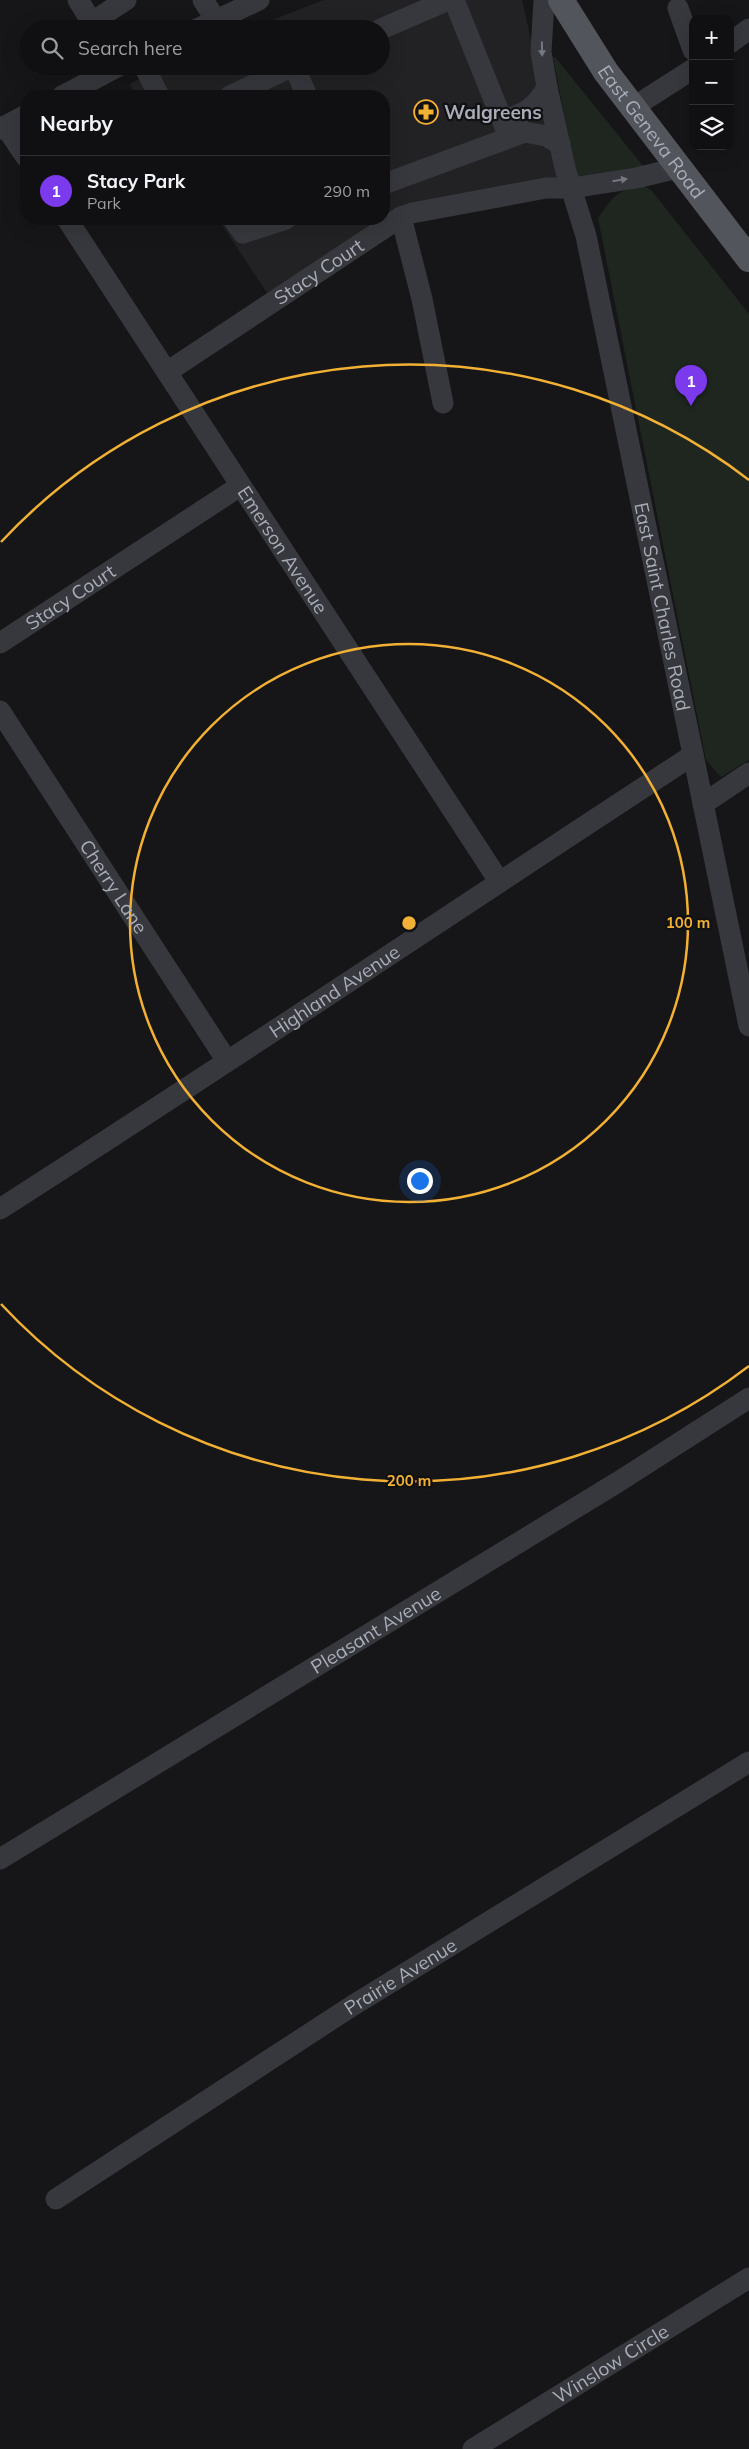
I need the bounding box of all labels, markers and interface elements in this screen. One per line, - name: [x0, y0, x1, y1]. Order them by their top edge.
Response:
- map controls: [689, 15, 734, 150]
- button: +: [689, 15, 734, 60]
- search box: [20, 20, 390, 75]
- icon: search: [38, 34, 66, 62]
- text: Search here: [78, 36, 182, 60]
- one-way arrow: [538, 41, 546, 57]
- button: −: [689, 60, 734, 105]
- street label: East Geneva Road: [593, 61, 710, 203]
- pharmacy icon: Walgreens: [413, 99, 439, 125]
- place label: Walgreens: [444, 100, 542, 124]
- button: layers: [689, 105, 734, 150]
- text: Nearby: [40, 110, 113, 136]
- text: Stacy Park: [87, 169, 185, 193]
- one-way arrow: [612, 176, 628, 184]
- text: 1: [51, 181, 61, 201]
- text: 290 m: [323, 181, 370, 201]
- text: Park: [87, 193, 121, 213]
- street label: Stacy Court: [269, 233, 368, 310]
- pin: 1: [675, 365, 707, 406]
- street label: Emerson Avenue: [232, 481, 333, 618]
- street label: East Saint Charles Road: [629, 500, 696, 713]
- street label: Stacy Court: [21, 559, 120, 635]
- street label: Cherry Lane: [74, 835, 153, 938]
- text: 100 m: [666, 913, 710, 932]
- centre of rings: [400, 914, 418, 932]
- street label: Highland Avenue: [265, 940, 404, 1043]
- your location: [407, 1168, 433, 1194]
- text: 200 m: [387, 1471, 431, 1490]
- street label: Pleasant Avenue: [306, 1581, 445, 1679]
- street label: Prairie Avenue: [339, 1933, 461, 2020]
- street label: Winslow Circle: [548, 2319, 673, 2409]

